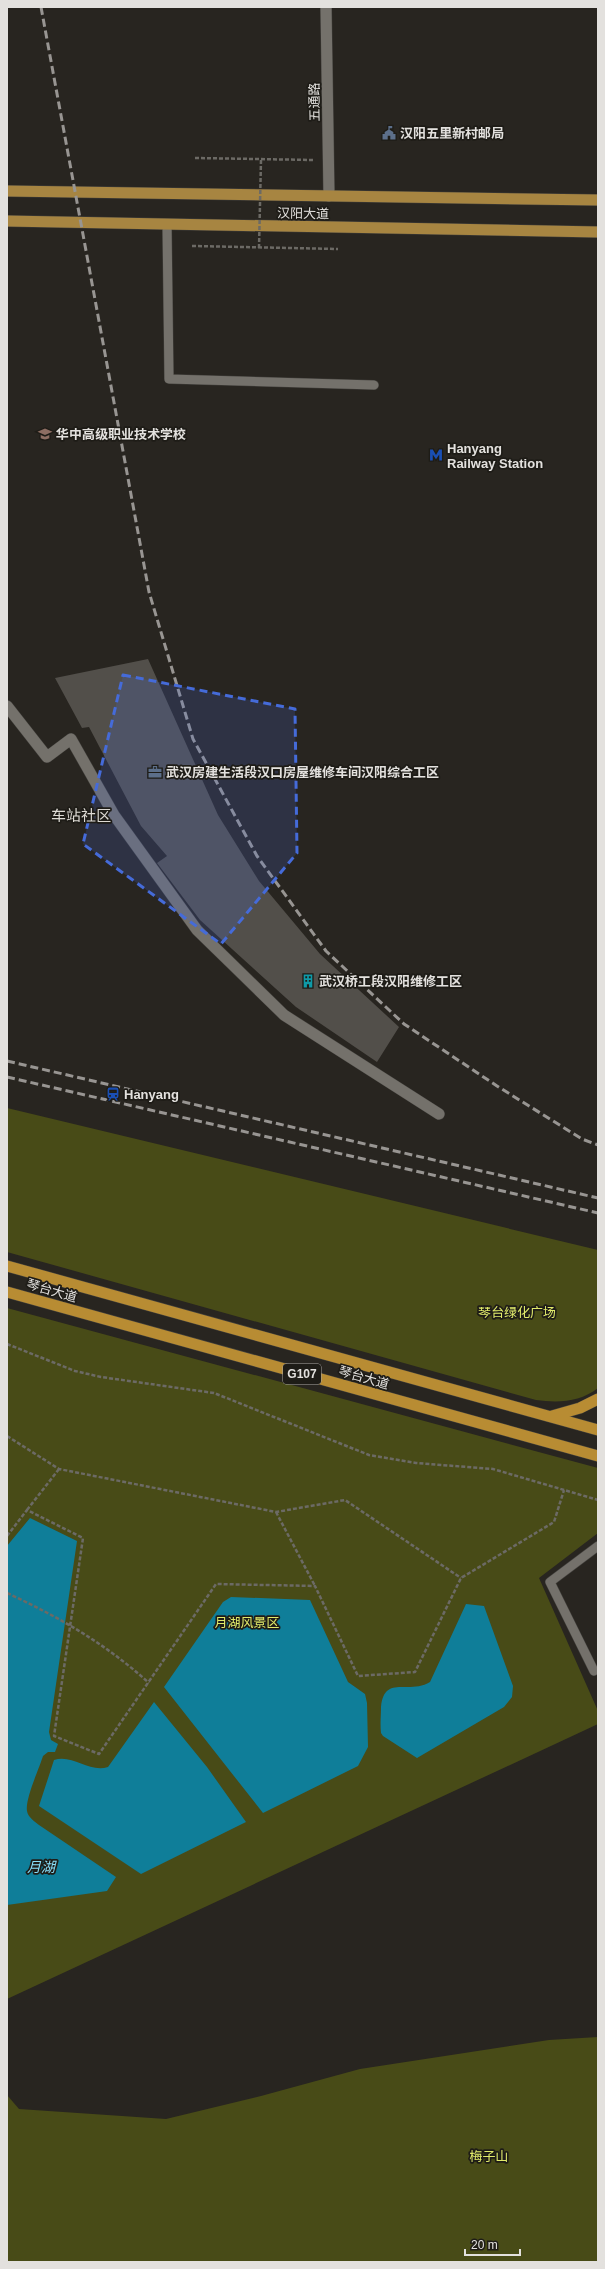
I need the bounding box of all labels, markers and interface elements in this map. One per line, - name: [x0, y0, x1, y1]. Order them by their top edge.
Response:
- street label: 五通路: [307, 82, 322, 122]
- public building icon: 汉阳五里新村邮局: [381, 125, 397, 141]
- place label: 汉阳五里新村邮局: [400, 126, 504, 141]
- street label: 汉阳大道: [277, 206, 329, 221]
- school or university icon: 华中高级职业技术学校: [37, 426, 53, 442]
- place label: 华中高级职业技术学校: [56, 427, 186, 442]
- place label: Hanyang Railway Station: [447, 441, 543, 471]
- metro station icon: Hanyang Railway Station: [428, 447, 444, 463]
- office icon: 武汉房建生活段汉口房屋维修车间汉阳综合工区: [147, 764, 163, 780]
- place label: 武汉房建生活段汉口房屋维修车间汉阳综合工区: [166, 765, 439, 780]
- district label: 车站社区: [51, 807, 111, 824]
- building icon: 武汉桥工段汉阳维修工区: [300, 973, 316, 989]
- place label: 武汉桥工段汉阳维修工区: [319, 974, 462, 989]
- station icon: Hanyang: [105, 1086, 121, 1102]
- place label: Hanyang: [124, 1087, 179, 1102]
- street label: 琴台大道: [25, 1276, 79, 1305]
- park label: 琴台绿化广场: [478, 1305, 556, 1320]
- street label: 琴台大道: [337, 1363, 391, 1392]
- road number: G107: [283, 1364, 321, 1384]
- park label: 月湖风景区: [214, 1615, 280, 1630]
- water label: 月湖: [27, 1859, 57, 1875]
- park label: 梅子山: [469, 2149, 509, 2164]
- scale bar: [465, 2231, 520, 2257]
- text: 20 m: [471, 2238, 498, 2252]

